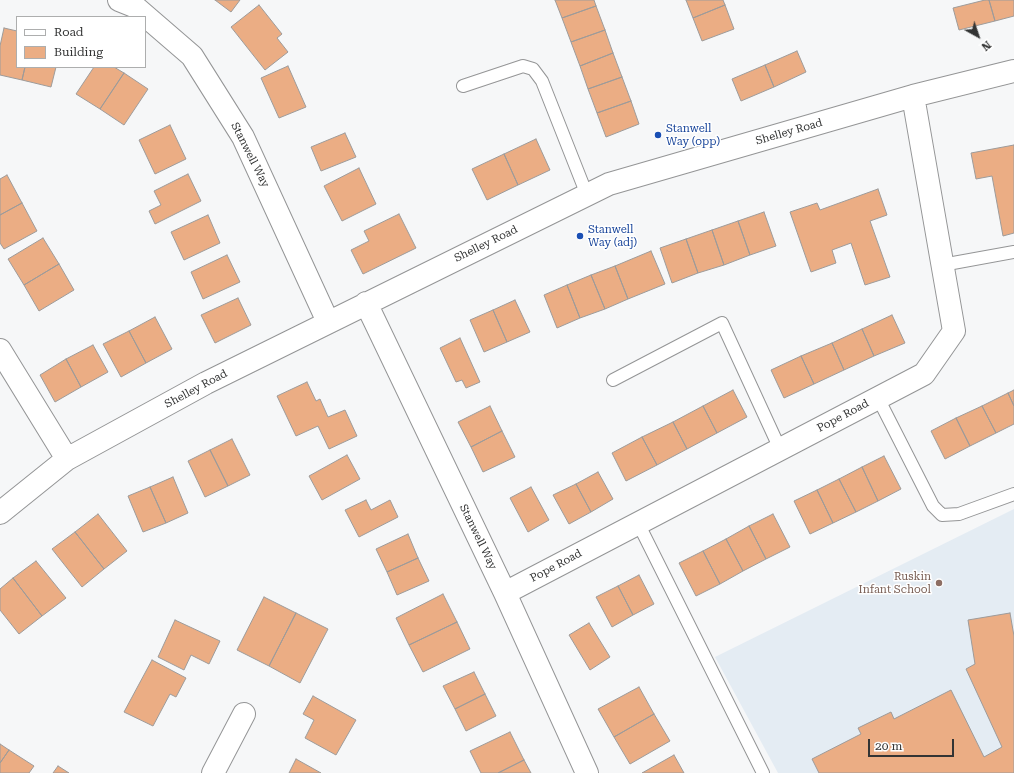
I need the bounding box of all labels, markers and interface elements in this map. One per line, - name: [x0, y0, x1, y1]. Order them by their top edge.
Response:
- legend: [16, 16, 146, 68]
- north arrow: [958, 16, 998, 56]
- text: Road: [54, 25, 83, 39]
- text: N: [979, 38, 993, 53]
- text: Building: [54, 45, 103, 59]
- street label: Shelley Road: [754, 116, 824, 148]
- street label: Stanwell Way: [228, 120, 272, 190]
- place label: Stanwell Way (opp): [666, 122, 720, 148]
- marker: Stanwell Way (opp): [653, 130, 663, 140]
- street label: Shelley Road: [452, 223, 520, 265]
- place label: Stanwell Way (adj): [588, 223, 637, 249]
- marker: Stanwell Way (adj): [575, 231, 585, 241]
- street label: Shelley Road: [162, 367, 230, 411]
- street label: Pope Road: [815, 397, 871, 435]
- street label: Stanwell Way: [456, 502, 500, 572]
- street label: Pope Road: [528, 547, 584, 585]
- place label: Ruskin Infant School: [859, 570, 931, 596]
- marker: Ruskin Infant School: [934, 578, 944, 588]
- scale bar: [870, 731, 956, 757]
- text: 20 m: [875, 739, 902, 753]

